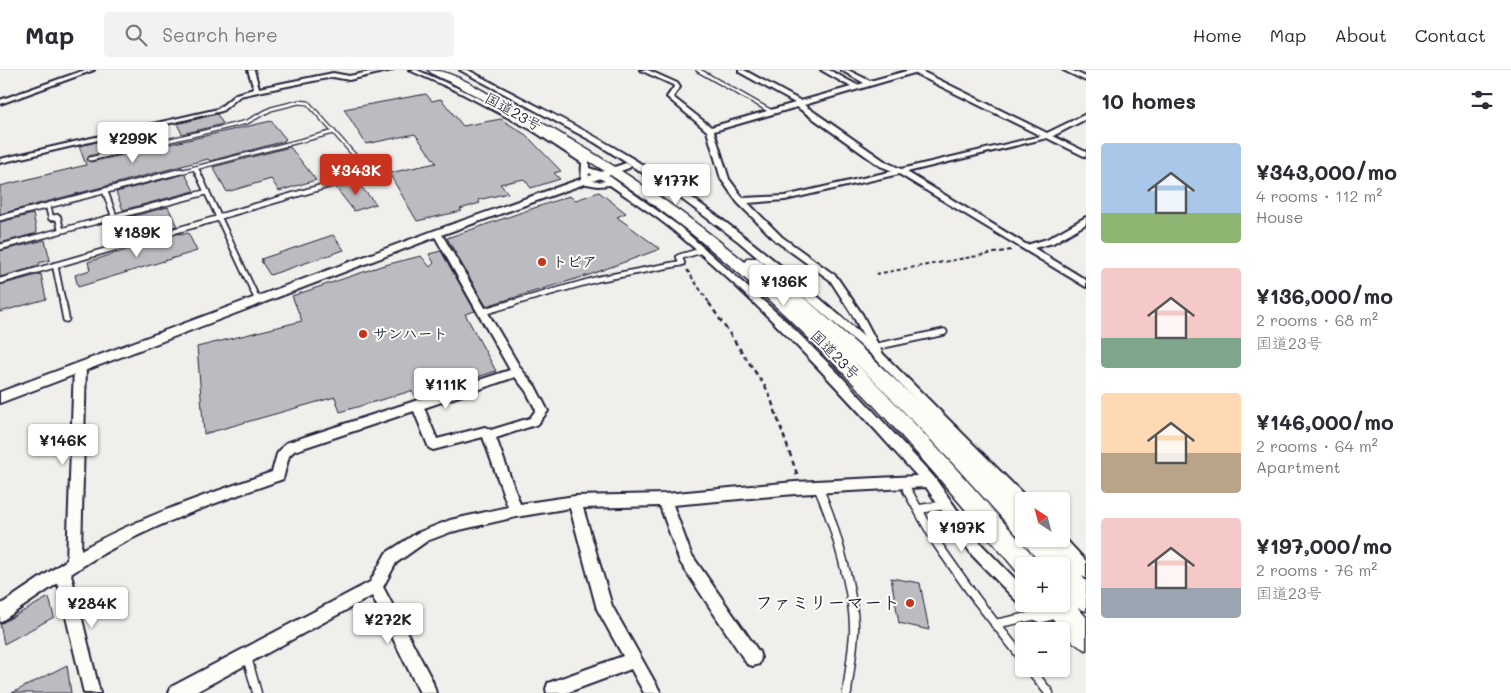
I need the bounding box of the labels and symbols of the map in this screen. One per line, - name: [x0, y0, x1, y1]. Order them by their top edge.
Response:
- street label: 国道23号: [481, 87, 546, 135]
- pin: ¥299K: [98, 122, 168, 164]
- pin: ¥343K: [321, 154, 391, 196]
- pin: ¥177K: [641, 164, 711, 206]
- pin: ¥189K: [102, 216, 172, 258]
- place label: トピア: [552, 251, 597, 271]
- marker: トピア: [536, 256, 548, 268]
- pin: ¥136K: [749, 264, 819, 307]
- place label: サンハート: [373, 323, 447, 343]
- street label: 国道23号: [807, 325, 865, 383]
- marker: サンハート: [357, 328, 369, 340]
- pin: ¥111K: [411, 368, 481, 410]
- pin: ¥146K: [28, 424, 98, 466]
- north arrow: [1015, 492, 1070, 548]
- pin: ¥197K: [927, 510, 997, 553]
- pin: ¥284K: [57, 586, 127, 629]
- place label: ファミリーマート: [755, 590, 900, 614]
- marker: ファミリーマート: [904, 597, 916, 609]
- pin: ¥272K: [353, 602, 423, 645]

